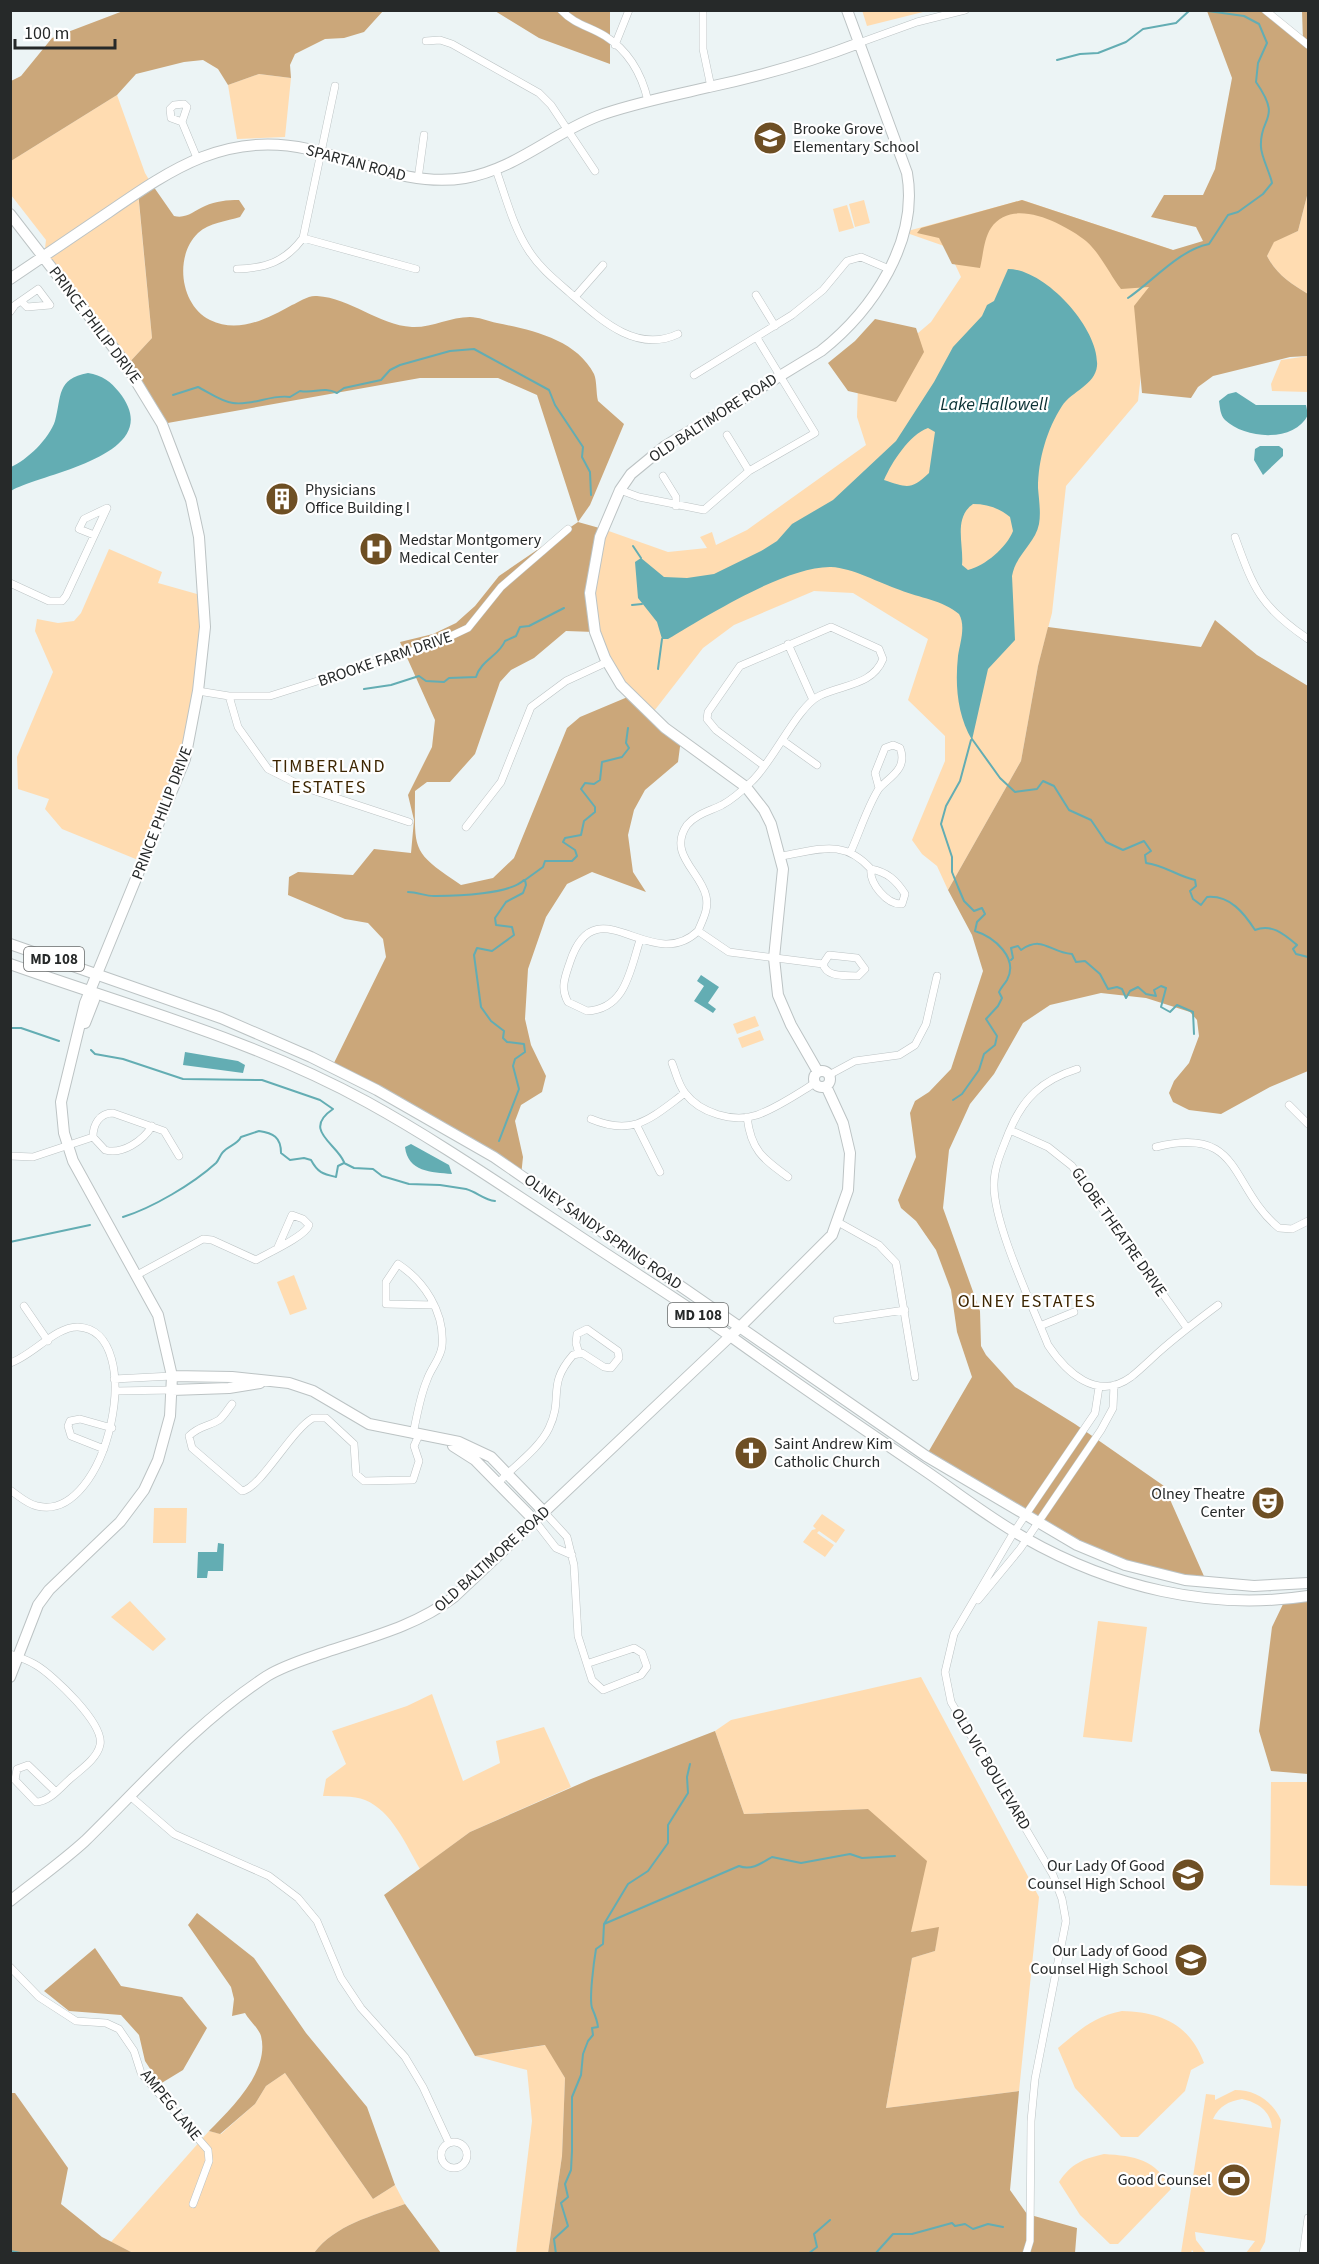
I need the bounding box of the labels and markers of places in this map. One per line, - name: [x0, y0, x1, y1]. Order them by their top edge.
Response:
- place label: Brooke Grove Elementary School: [793, 118, 919, 158]
- school or university icon: Brooke Grove Elementary School: [752, 120, 788, 156]
- place label: Physicians Office Building I: [305, 479, 410, 519]
- building icon: Physicians Office Building I: [264, 481, 300, 517]
- place label: Medstar Montgomery Medical Center: [399, 529, 542, 569]
- hospital icon: Medstar Montgomery Medical Center: [358, 531, 394, 567]
- place label: Saint Andrew Kim Catholic Church: [774, 1433, 893, 1473]
- church icon: Saint Andrew Kim Catholic Church: [733, 1435, 769, 1471]
- place label: Olney Theatre Center: [1151, 1483, 1245, 1523]
- theatre icon: Olney Theatre Center: [1250, 1485, 1286, 1521]
- place label: Our Lady Of Good Counsel High School: [1028, 1855, 1165, 1895]
- school or university icon: Our Lady Of Good Counsel High School: [1170, 1857, 1206, 1893]
- place label: Our Lady of Good Counsel High School: [1031, 1940, 1168, 1980]
- school or university icon: Our Lady of Good Counsel High School: [1173, 1942, 1209, 1978]
- sports icon: Good Counsel: [1216, 2162, 1252, 2198]
- place label: Good Counsel: [1118, 2169, 1211, 2191]

